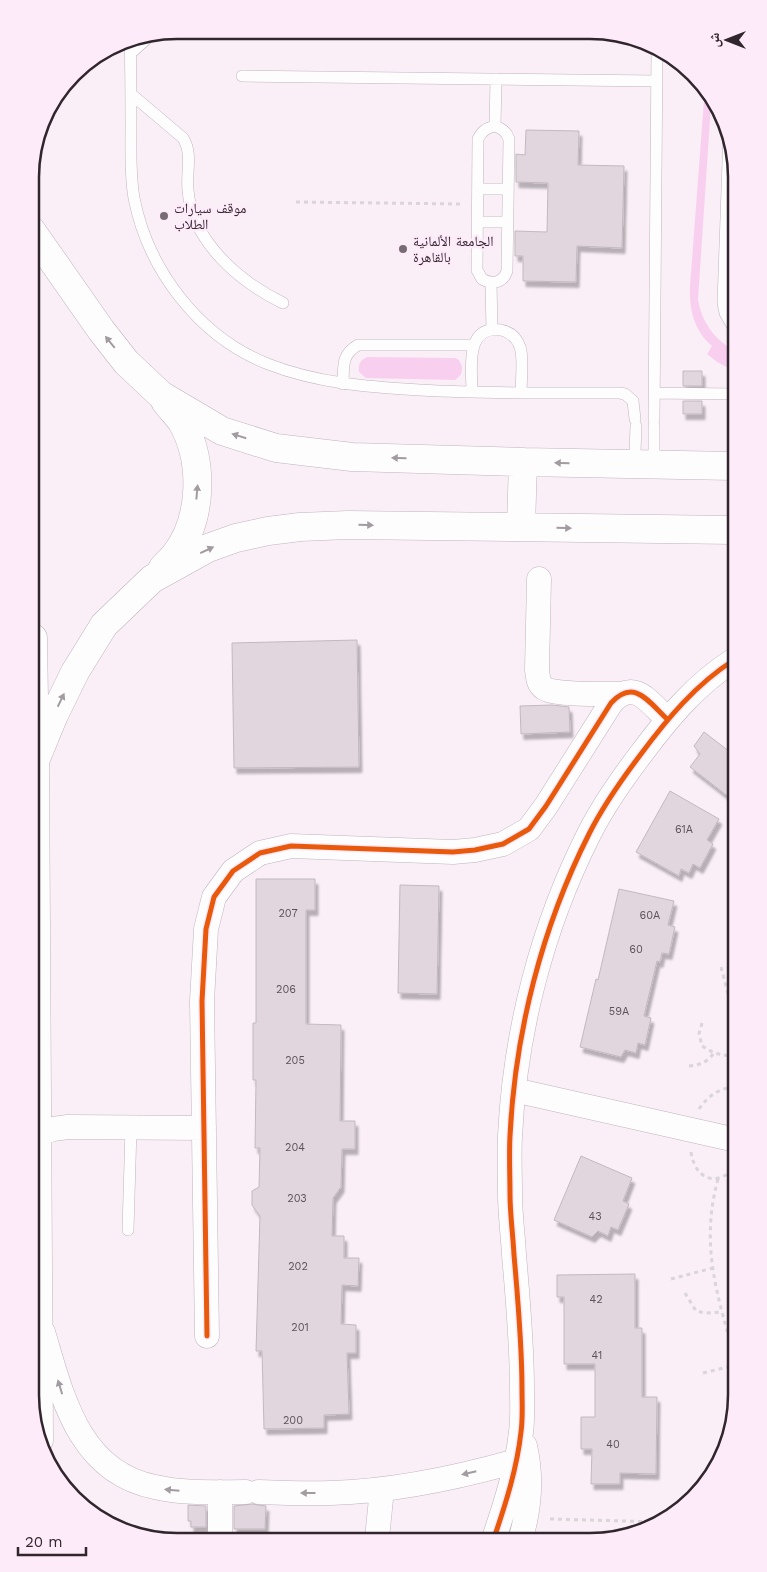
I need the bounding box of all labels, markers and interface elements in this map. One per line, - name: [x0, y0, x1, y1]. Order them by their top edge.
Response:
- north arrow: [702, 15, 752, 65]
- text: ش: [706, 32, 723, 47]
- place label: موقف سيارات الطلاب: [174, 200, 246, 232]
- marker: موقف سيارات الطلاب: [158, 210, 170, 222]
- place label: الجامعة الألمانية بالقاهرة: [413, 233, 494, 266]
- marker: الجامعة الألمانية بالقاهرة: [397, 243, 409, 255]
- one-way arrow: [105, 336, 116, 349]
- one-way arrow: [232, 432, 247, 440]
- one-way arrow: [391, 454, 407, 462]
- one-way arrow: [554, 459, 570, 467]
- one-way arrow: [193, 483, 201, 499]
- one-way arrow: [358, 521, 374, 529]
- one-way arrow: [556, 524, 572, 532]
- one-way arrow: [200, 545, 214, 553]
- one-way arrow: [58, 693, 66, 707]
- house number: 61A: [675, 823, 693, 836]
- house number: 207: [278, 907, 298, 920]
- house number: 60A: [640, 909, 660, 922]
- house number: 60: [629, 943, 643, 956]
- house number: 206: [276, 983, 296, 996]
- house number: 59A: [609, 1005, 629, 1018]
- house number: 205: [285, 1054, 305, 1067]
- house number: 204: [285, 1141, 305, 1154]
- house number: 203: [287, 1192, 307, 1205]
- house number: 43: [588, 1210, 602, 1223]
- house number: 202: [288, 1260, 308, 1273]
- house number: 42: [589, 1293, 603, 1306]
- house number: 201: [291, 1321, 309, 1334]
- house number: 41: [592, 1349, 602, 1362]
- one-way arrow: [56, 1380, 63, 1395]
- house number: 200: [283, 1414, 303, 1427]
- house number: 40: [606, 1438, 620, 1451]
- one-way arrow: [460, 1470, 476, 1478]
- one-way arrow: [163, 1486, 179, 1494]
- one-way arrow: [300, 1489, 316, 1497]
- scale bar: [18, 1524, 85, 1556]
- text: 20 m: [25, 1533, 63, 1551]

